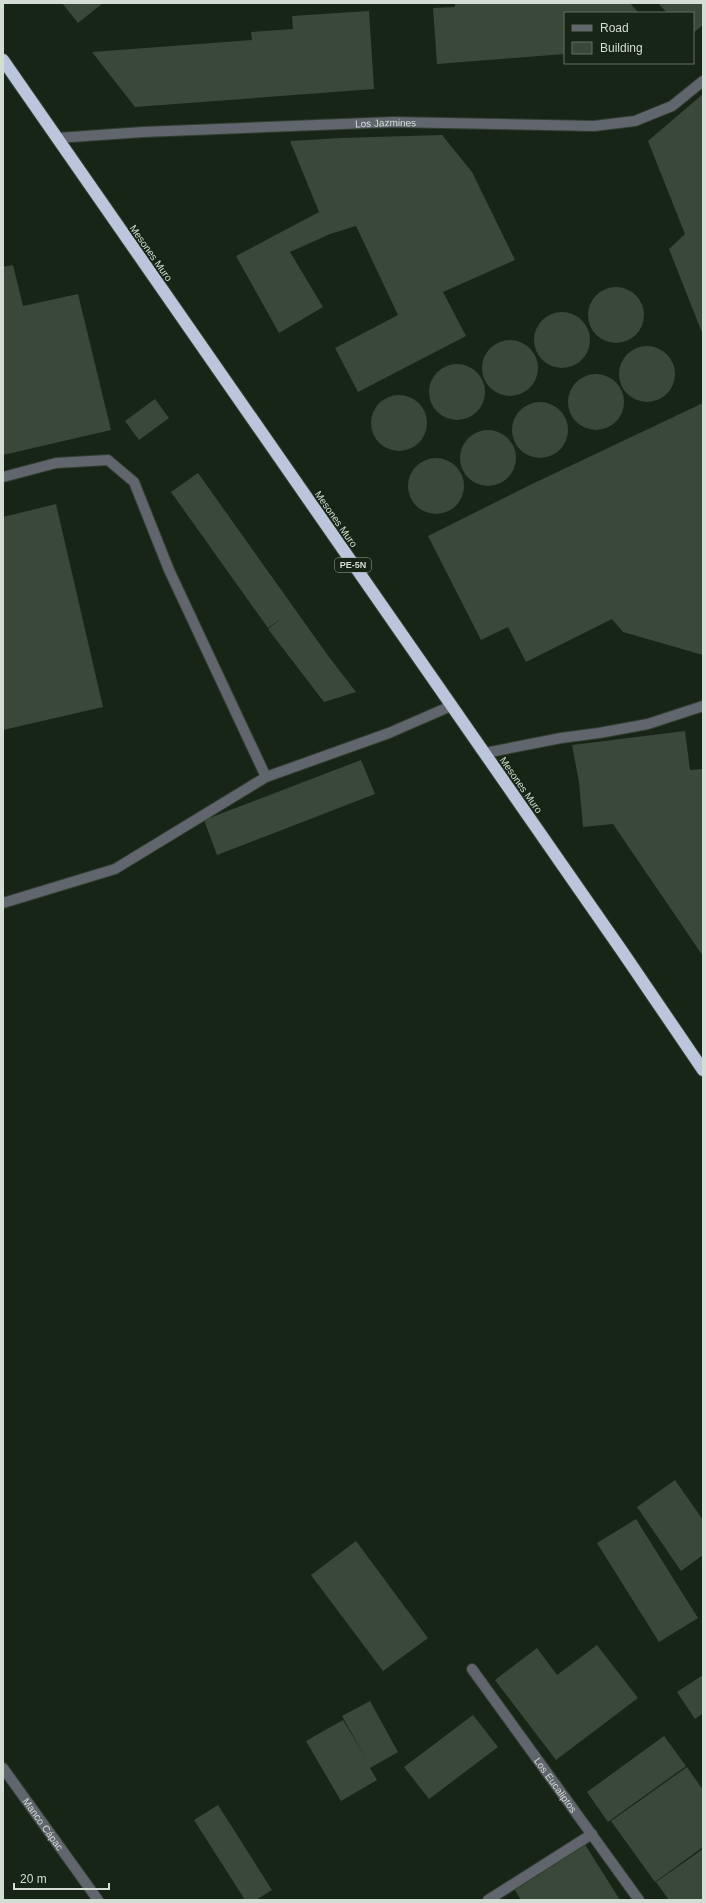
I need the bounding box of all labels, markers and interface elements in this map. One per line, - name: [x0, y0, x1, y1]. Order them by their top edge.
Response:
- legend: [564, 12, 694, 64]
- text: Road: [600, 21, 629, 35]
- text: Building: [600, 41, 643, 55]
- street label: Los Jazmines: [355, 116, 416, 129]
- street label: Mesones Muro: [128, 223, 175, 284]
- street label: Mesones Muro: [313, 489, 360, 550]
- road number: PE-5N: [335, 558, 371, 572]
- street label: Mesones Muro: [498, 755, 545, 816]
- street label: Los Eucaliptos: [532, 1755, 579, 1814]
- street label: Manco Cápac: [21, 1796, 66, 1852]
- scale bar: [14, 1865, 109, 1891]
- text: 20 m: [20, 1872, 47, 1886]

